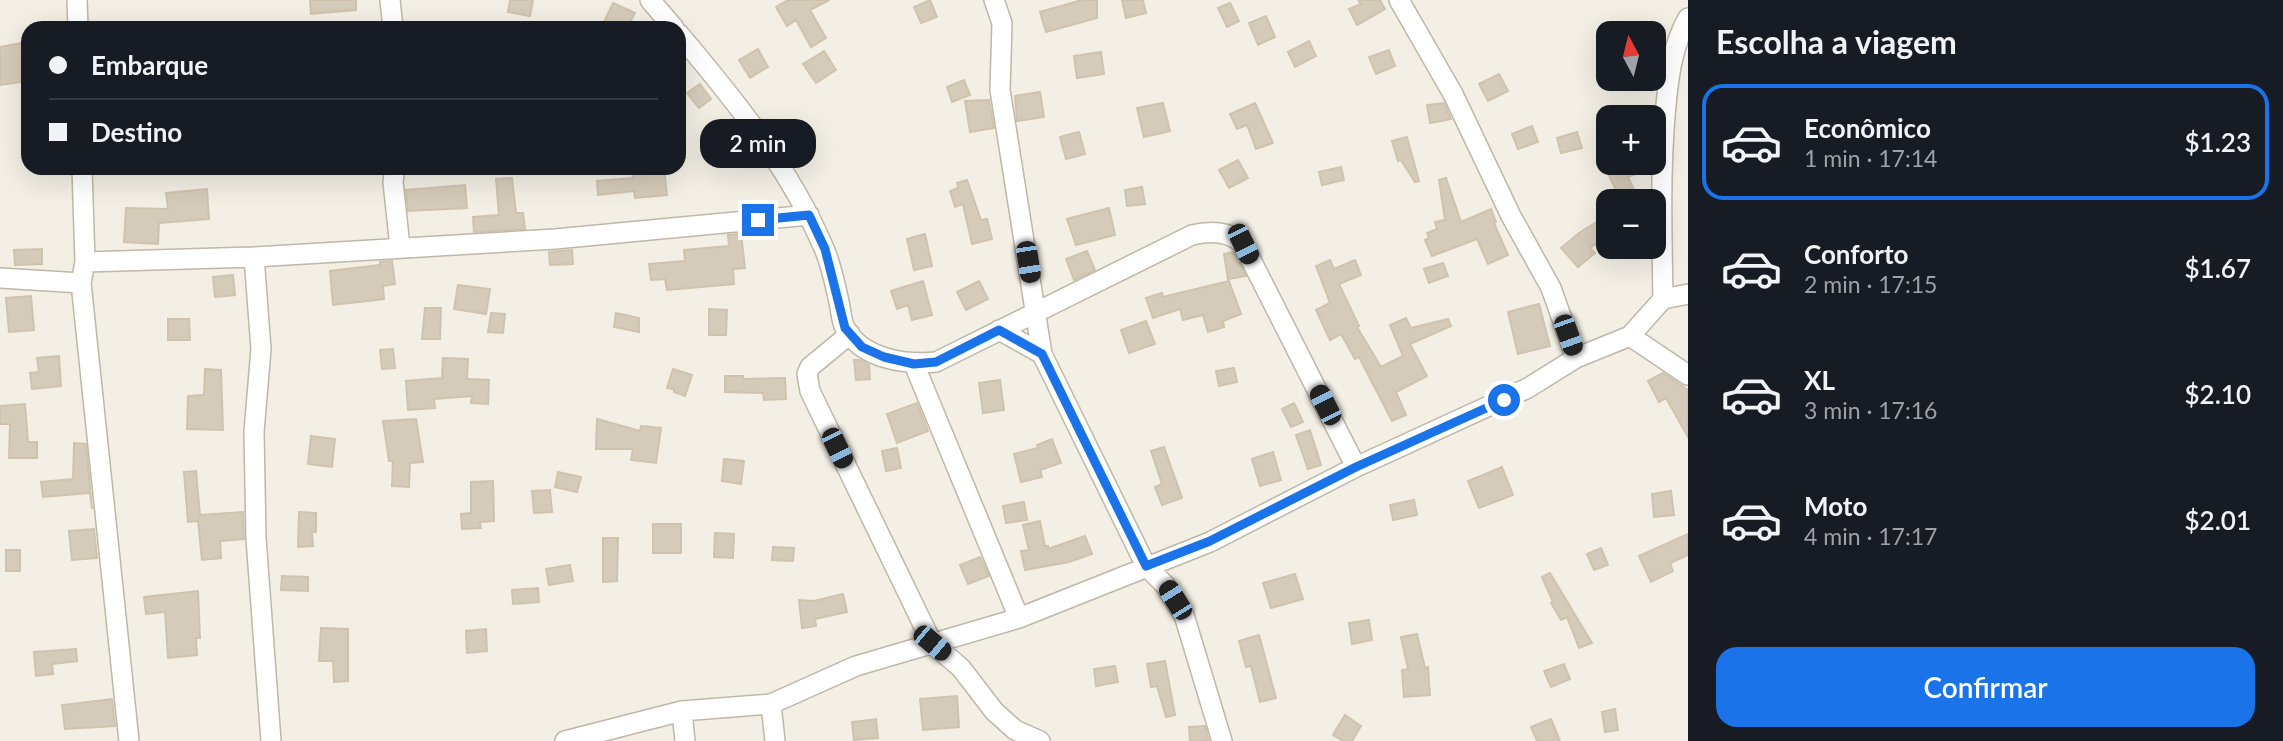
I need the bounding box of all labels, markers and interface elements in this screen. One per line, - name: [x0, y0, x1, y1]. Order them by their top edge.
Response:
- north arrow: [1596, 21, 1666, 91]
- map controls: [1596, 21, 1666, 259]
- text: Escolha a viagem: [1716, 22, 1957, 61]
- text: Embarque: [91, 49, 208, 81]
- button: +: [1596, 105, 1666, 175]
- icon: car: [1720, 111, 1783, 174]
- text: Econômico: [1804, 112, 1931, 144]
- text: Destino: [91, 116, 182, 148]
- callout: 2 min: [700, 118, 816, 168]
- text: $1.23: [2185, 126, 2251, 158]
- text: 2 min: [730, 129, 786, 157]
- text: 1 min · 17:14: [1804, 144, 1937, 172]
- button: −: [1596, 189, 1666, 259]
- route end: [742, 204, 774, 236]
- car: [1225, 221, 1262, 267]
- icon: car: [1720, 237, 1783, 300]
- text: Conforto: [1804, 238, 1908, 270]
- car: [1015, 240, 1042, 284]
- text: $1.67: [2185, 252, 2251, 284]
- text: 2 min · 17:15: [1804, 270, 1937, 298]
- car: [1551, 312, 1586, 358]
- icon: car: [1720, 363, 1783, 426]
- text: XL: [1804, 364, 1835, 396]
- text: $2.10: [2185, 378, 2251, 410]
- car: [1307, 382, 1344, 428]
- route start: [1488, 384, 1520, 416]
- text: 3 min · 17:16: [1804, 396, 1937, 424]
- car: [819, 425, 856, 471]
- icon: car: [1720, 489, 1783, 552]
- text: Moto: [1804, 490, 1867, 522]
- text: $2.01: [2185, 504, 2251, 536]
- text: 4 min · 17:17: [1804, 522, 1937, 550]
- car: [1155, 577, 1196, 623]
- car: [910, 621, 955, 665]
- button: Confirmar: [1716, 647, 2255, 727]

